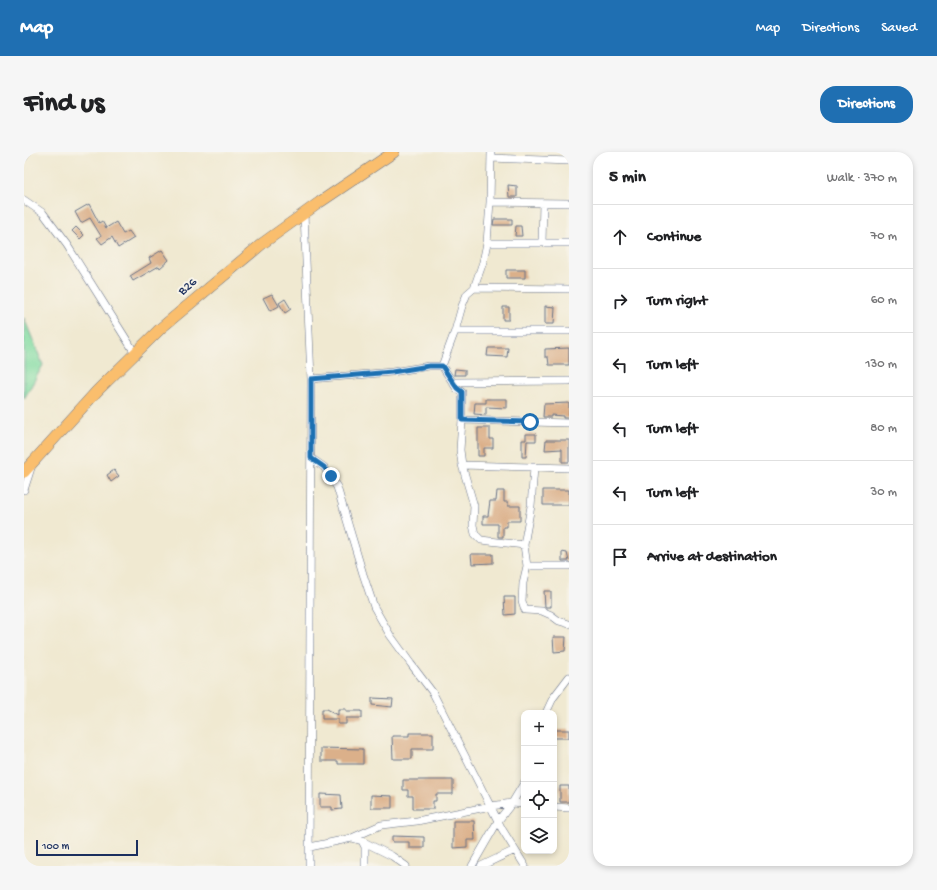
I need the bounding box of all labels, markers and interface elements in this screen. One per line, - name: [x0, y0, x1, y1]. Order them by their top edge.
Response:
- text: Map: [20, 17, 53, 40]
- text: Map: [756, 20, 780, 37]
- text: Directions: [802, 20, 859, 37]
- text: Saved: [881, 20, 917, 37]
- button: Directions: [820, 86, 913, 123]
- text: Find us: [24, 88, 104, 121]
- text: 5 min: [609, 168, 646, 188]
- text: Walk · 370 m: [827, 171, 897, 186]
- icon: ahead: [609, 226, 631, 248]
- text: Continue: [647, 228, 701, 246]
- text: 70 m: [871, 229, 897, 244]
- street label: B26: [175, 275, 201, 300]
- icon: right: [609, 290, 631, 312]
- text: Turn right: [647, 292, 707, 310]
- text: 60 m: [871, 293, 897, 308]
- icon: left: [609, 354, 631, 376]
- text: Turn left: [647, 356, 698, 374]
- text: 130 m: [865, 357, 897, 372]
- route start: [521, 413, 539, 431]
- icon: left: [609, 418, 631, 440]
- text: Turn left: [647, 420, 698, 438]
- text: 80 m: [870, 421, 897, 436]
- route end: [322, 467, 340, 485]
- icon: left: [609, 482, 631, 504]
- text: Turn left: [647, 484, 698, 502]
- text: 30 m: [871, 485, 897, 500]
- icon: arrive: [609, 546, 631, 568]
- text: Arrive at destination: [647, 548, 777, 566]
- map controls: [521, 710, 557, 854]
- button: +: [521, 710, 557, 746]
- button: −: [521, 746, 557, 782]
- button: locate: [521, 782, 557, 818]
- button: layers: [521, 818, 557, 854]
- scale bar: [36, 838, 138, 857]
- text: 100 m: [42, 841, 69, 853]

